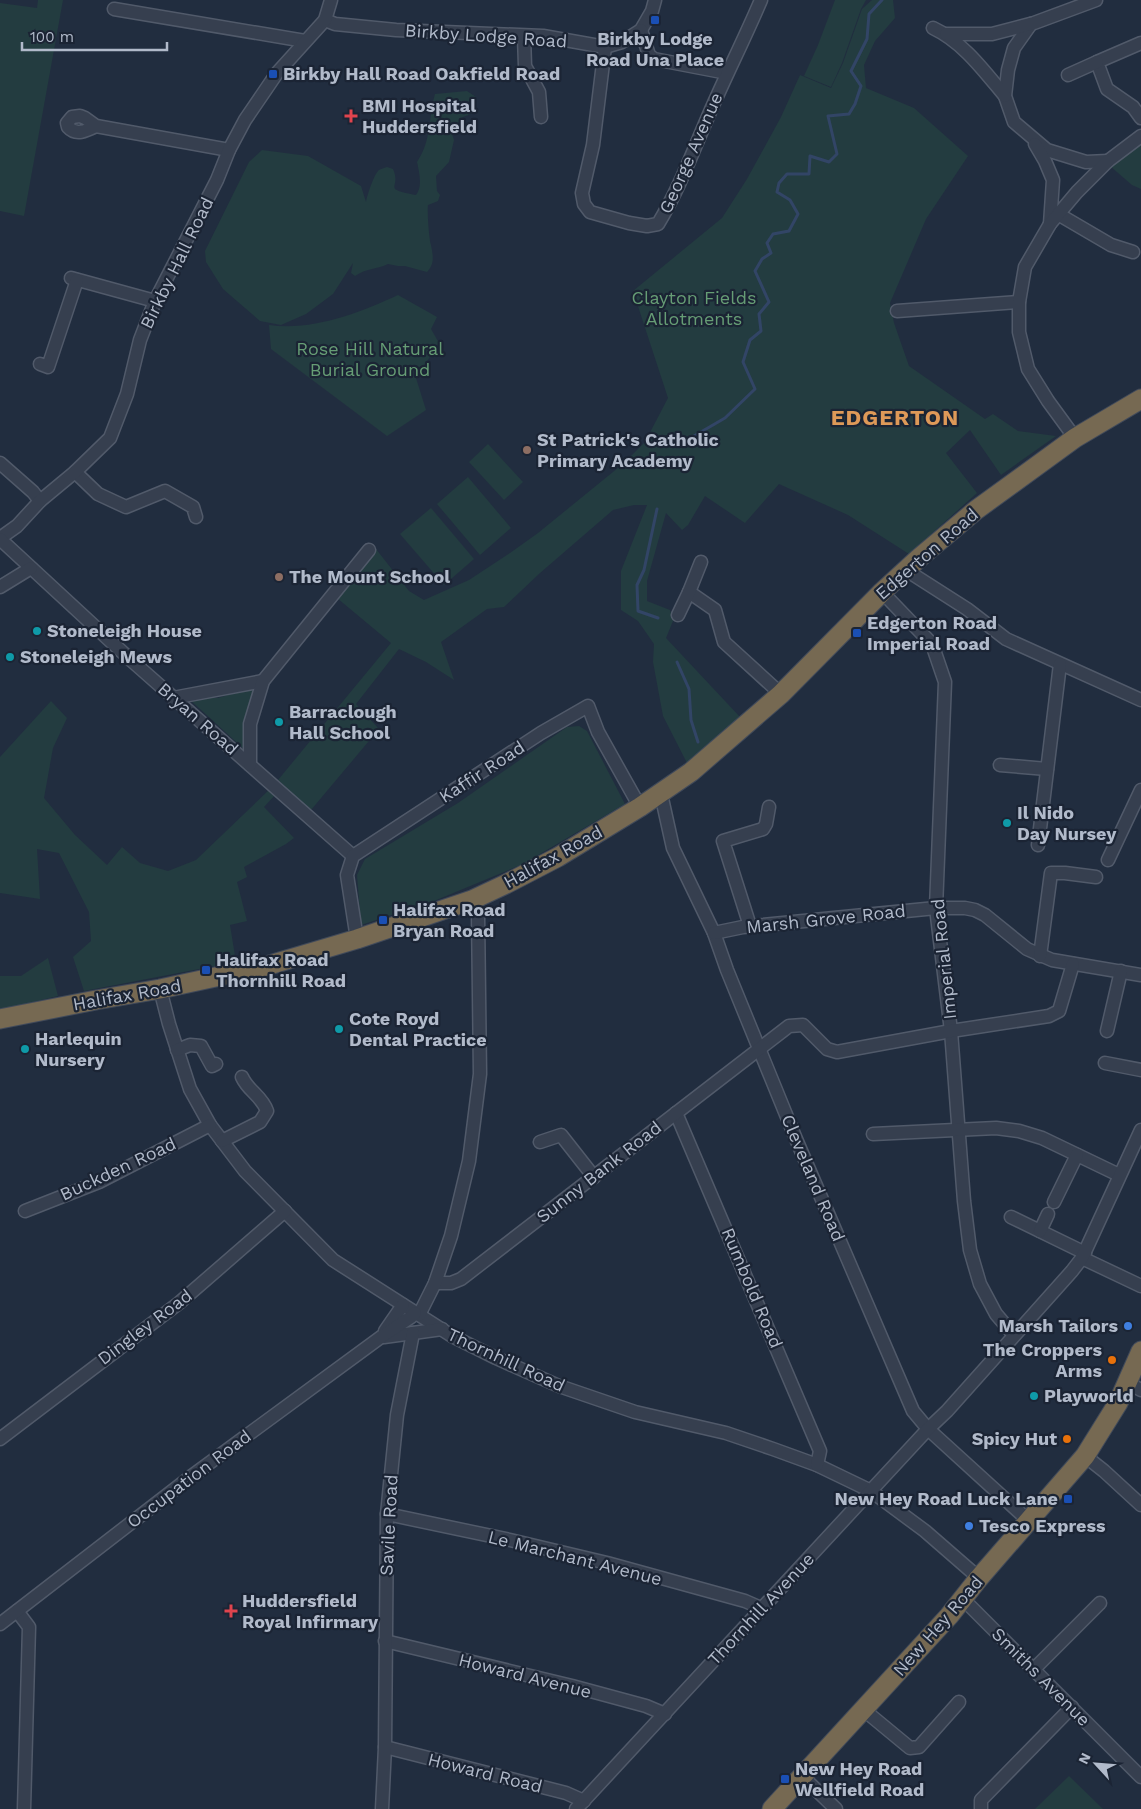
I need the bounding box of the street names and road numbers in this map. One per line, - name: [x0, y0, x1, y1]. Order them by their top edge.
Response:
- street label: Birkby Lodge Road: [404, 19, 568, 52]
- street label: George Avenue: [654, 89, 727, 217]
- street label: Birkby Hall Road: [136, 194, 218, 332]
- street label: Edgerton Road: [871, 503, 982, 604]
- street label: Bryan Road: [154, 678, 243, 759]
- street label: Kaffir Road: [435, 736, 528, 807]
- street label: Halifax Road: [500, 821, 606, 892]
- street label: Imperial Road: [927, 898, 960, 1020]
- street label: Marsh Grove Road: [745, 900, 907, 937]
- street label: Halifax Road: [71, 975, 183, 1014]
- street label: Cleveland Road: [777, 1111, 850, 1244]
- street label: Sunny Bank Road: [532, 1116, 665, 1227]
- street label: Buckden Road: [56, 1132, 179, 1205]
- street label: Rumbold Road: [718, 1224, 787, 1351]
- street label: Dingley Road: [93, 1284, 196, 1369]
- street label: Thornhill Road: [444, 1323, 568, 1396]
- street label: Occupation Road: [122, 1425, 255, 1532]
- street label: Savile Road: [375, 1474, 402, 1576]
- street label: Le Marchant Avenue: [486, 1526, 664, 1589]
- street label: Thornhill Avenue: [703, 1548, 818, 1669]
- street label: New Hey Road: [888, 1571, 987, 1680]
- street label: Smiths Avenue: [988, 1623, 1095, 1730]
- street label: Howard Avenue: [457, 1649, 594, 1702]
- street label: Howard Road: [426, 1748, 544, 1797]

